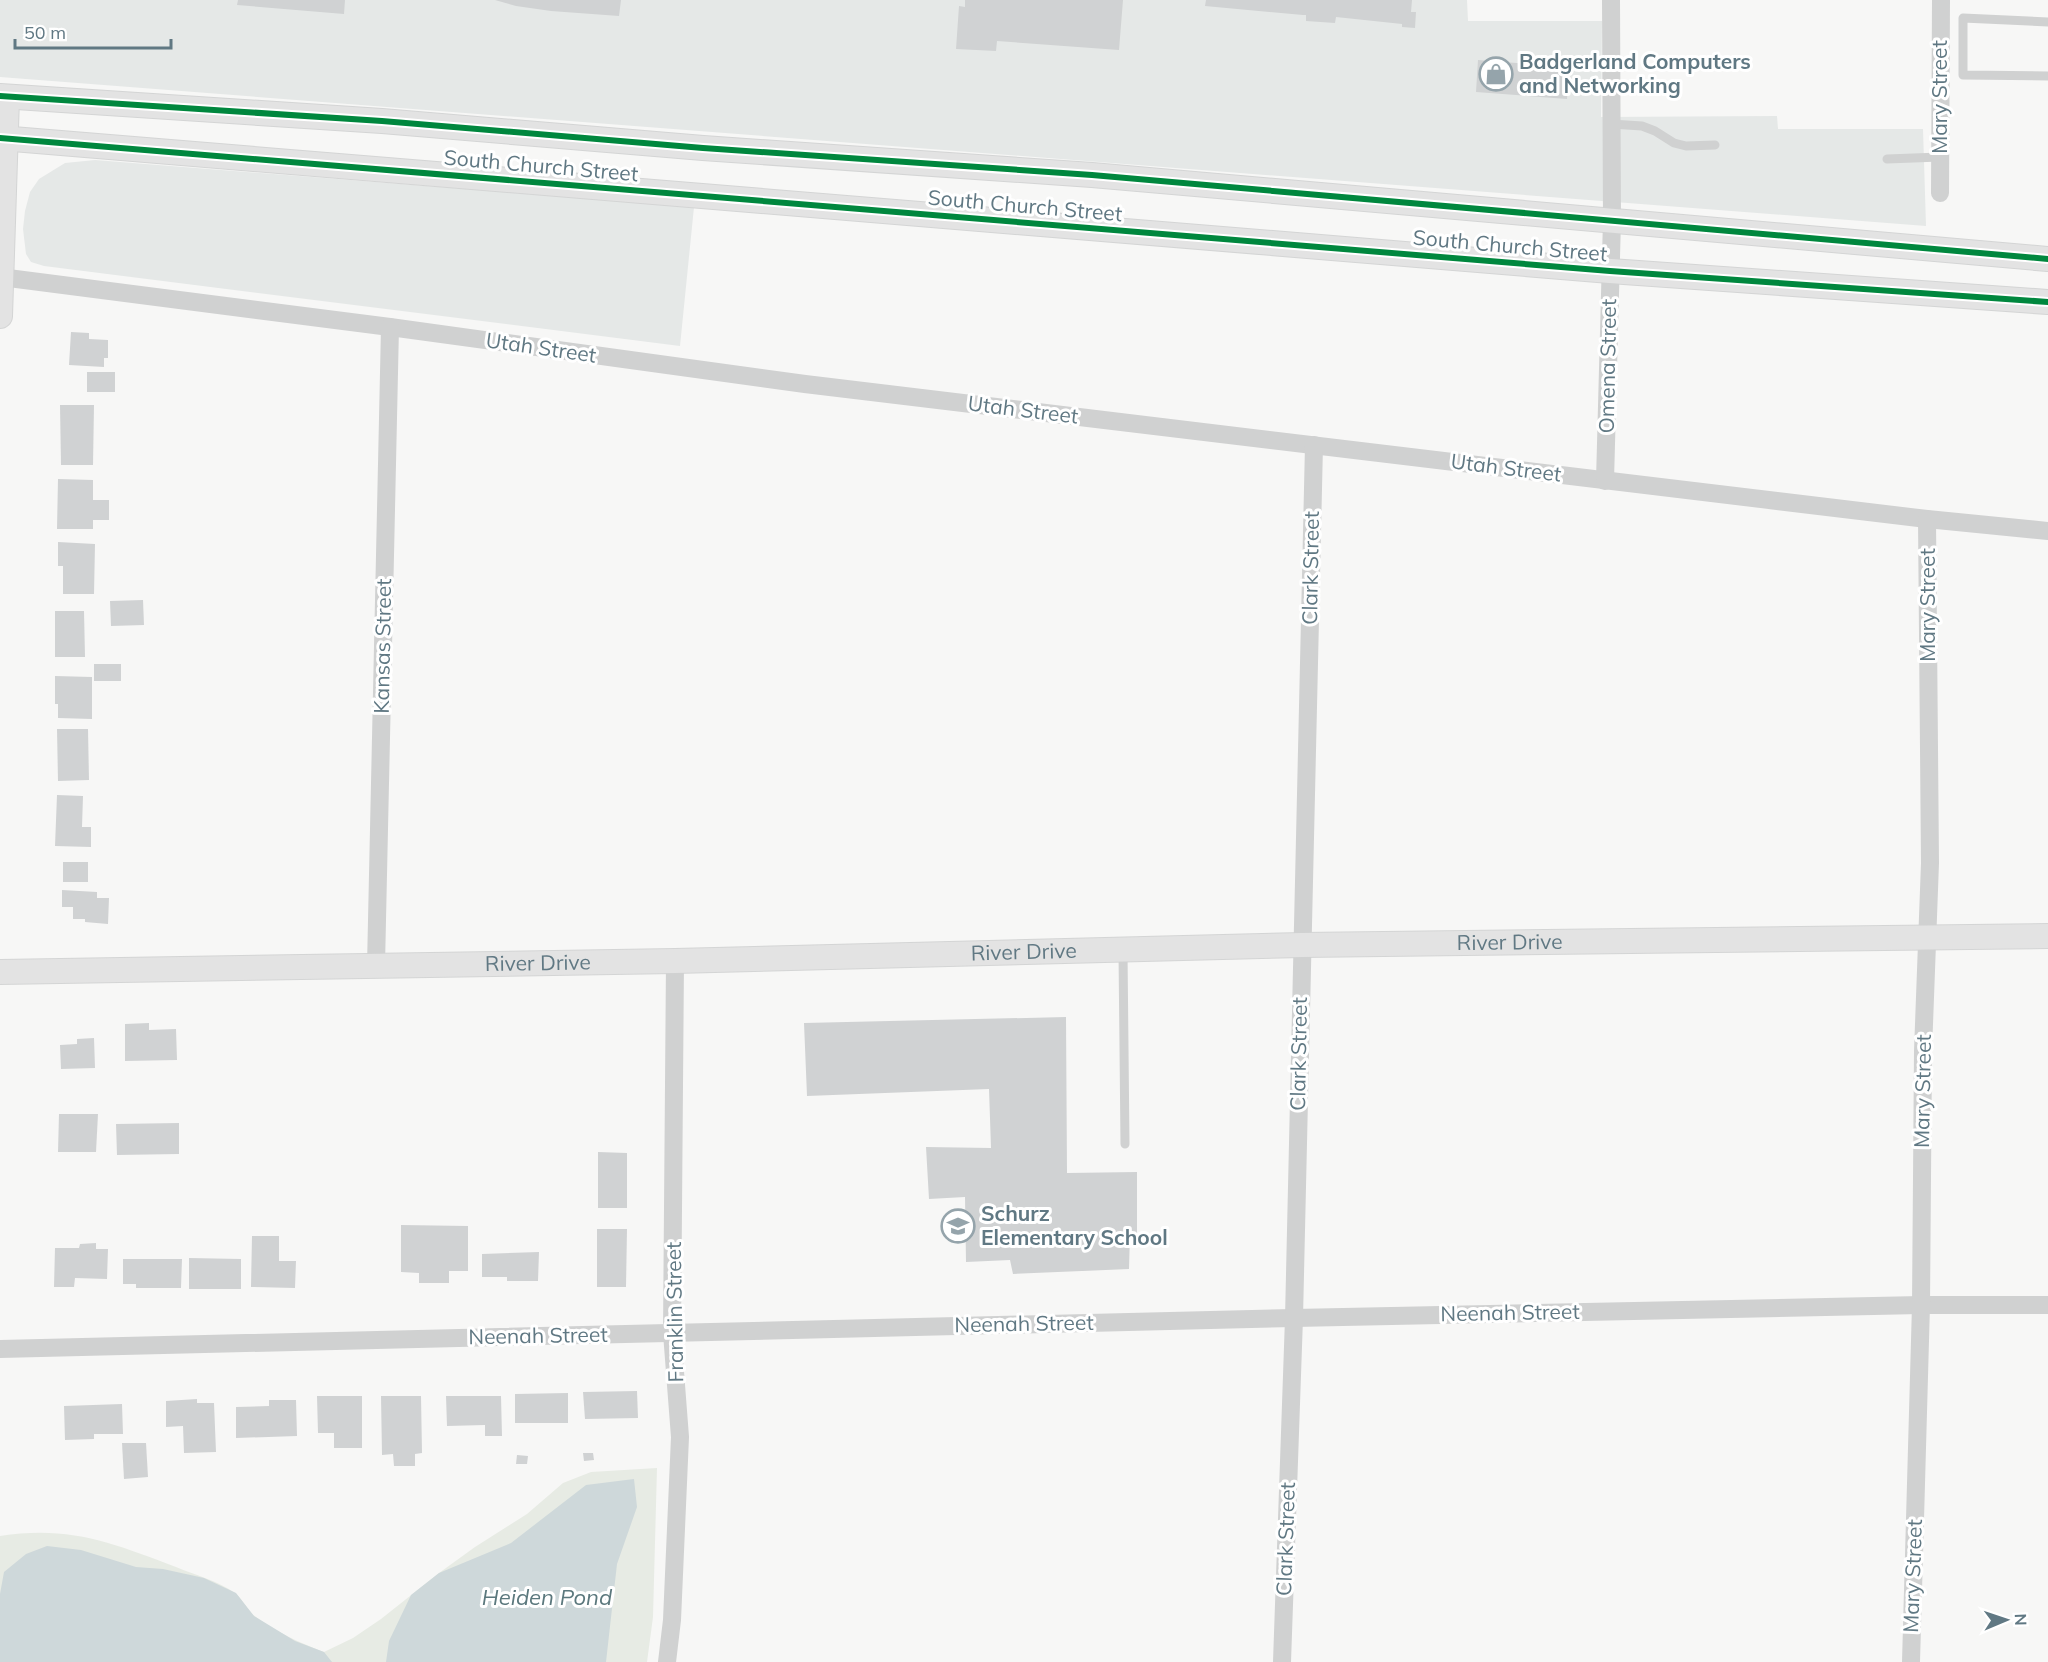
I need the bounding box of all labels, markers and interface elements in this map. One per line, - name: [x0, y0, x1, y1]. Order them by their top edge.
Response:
- scale bar: [15, 12, 171, 50]
- text: 50 m: [24, 21, 66, 44]
- street label: Mary Street: [1926, 40, 1952, 154]
- place label: Badgerland Computers and Networking: [1519, 48, 1751, 98]
- shop icon: Badgerland Computers and Networking: [1478, 56, 1514, 92]
- street label: South Church Street: [443, 144, 639, 186]
- street label: South Church Street: [927, 184, 1123, 226]
- street label: South Church Street: [1412, 224, 1608, 266]
- street label: Omena Street: [1593, 298, 1621, 433]
- street label: Utah Street: [484, 326, 598, 368]
- street label: Utah Street: [966, 389, 1080, 429]
- street label: Utah Street: [1449, 447, 1563, 487]
- street label: Clark Street: [1296, 511, 1324, 625]
- street label: Mary Street: [1914, 548, 1940, 662]
- street label: Kansas Street: [368, 578, 396, 714]
- street label: River Drive: [1457, 928, 1563, 955]
- street label: River Drive: [971, 937, 1077, 965]
- street label: River Drive: [485, 948, 591, 976]
- street label: Clark Street: [1284, 997, 1312, 1111]
- street label: Mary Street: [1908, 1034, 1936, 1148]
- place label: Schurz Elementary School: [981, 1200, 1168, 1250]
- school or university icon: Schurz Elementary School: [940, 1208, 976, 1244]
- street label: Franklin Street: [660, 1241, 688, 1383]
- street label: Neenah Street: [1440, 1298, 1580, 1326]
- street label: Neenah Street: [954, 1309, 1094, 1337]
- street label: Neenah Street: [468, 1321, 608, 1349]
- street label: Clark Street: [1270, 1482, 1300, 1596]
- street label: Mary Street: [1897, 1519, 1927, 1633]
- water label: Heiden Pond: [482, 1583, 613, 1611]
- north arrow: [1976, 1590, 2036, 1650]
- text: N: [2011, 1613, 2031, 1626]

